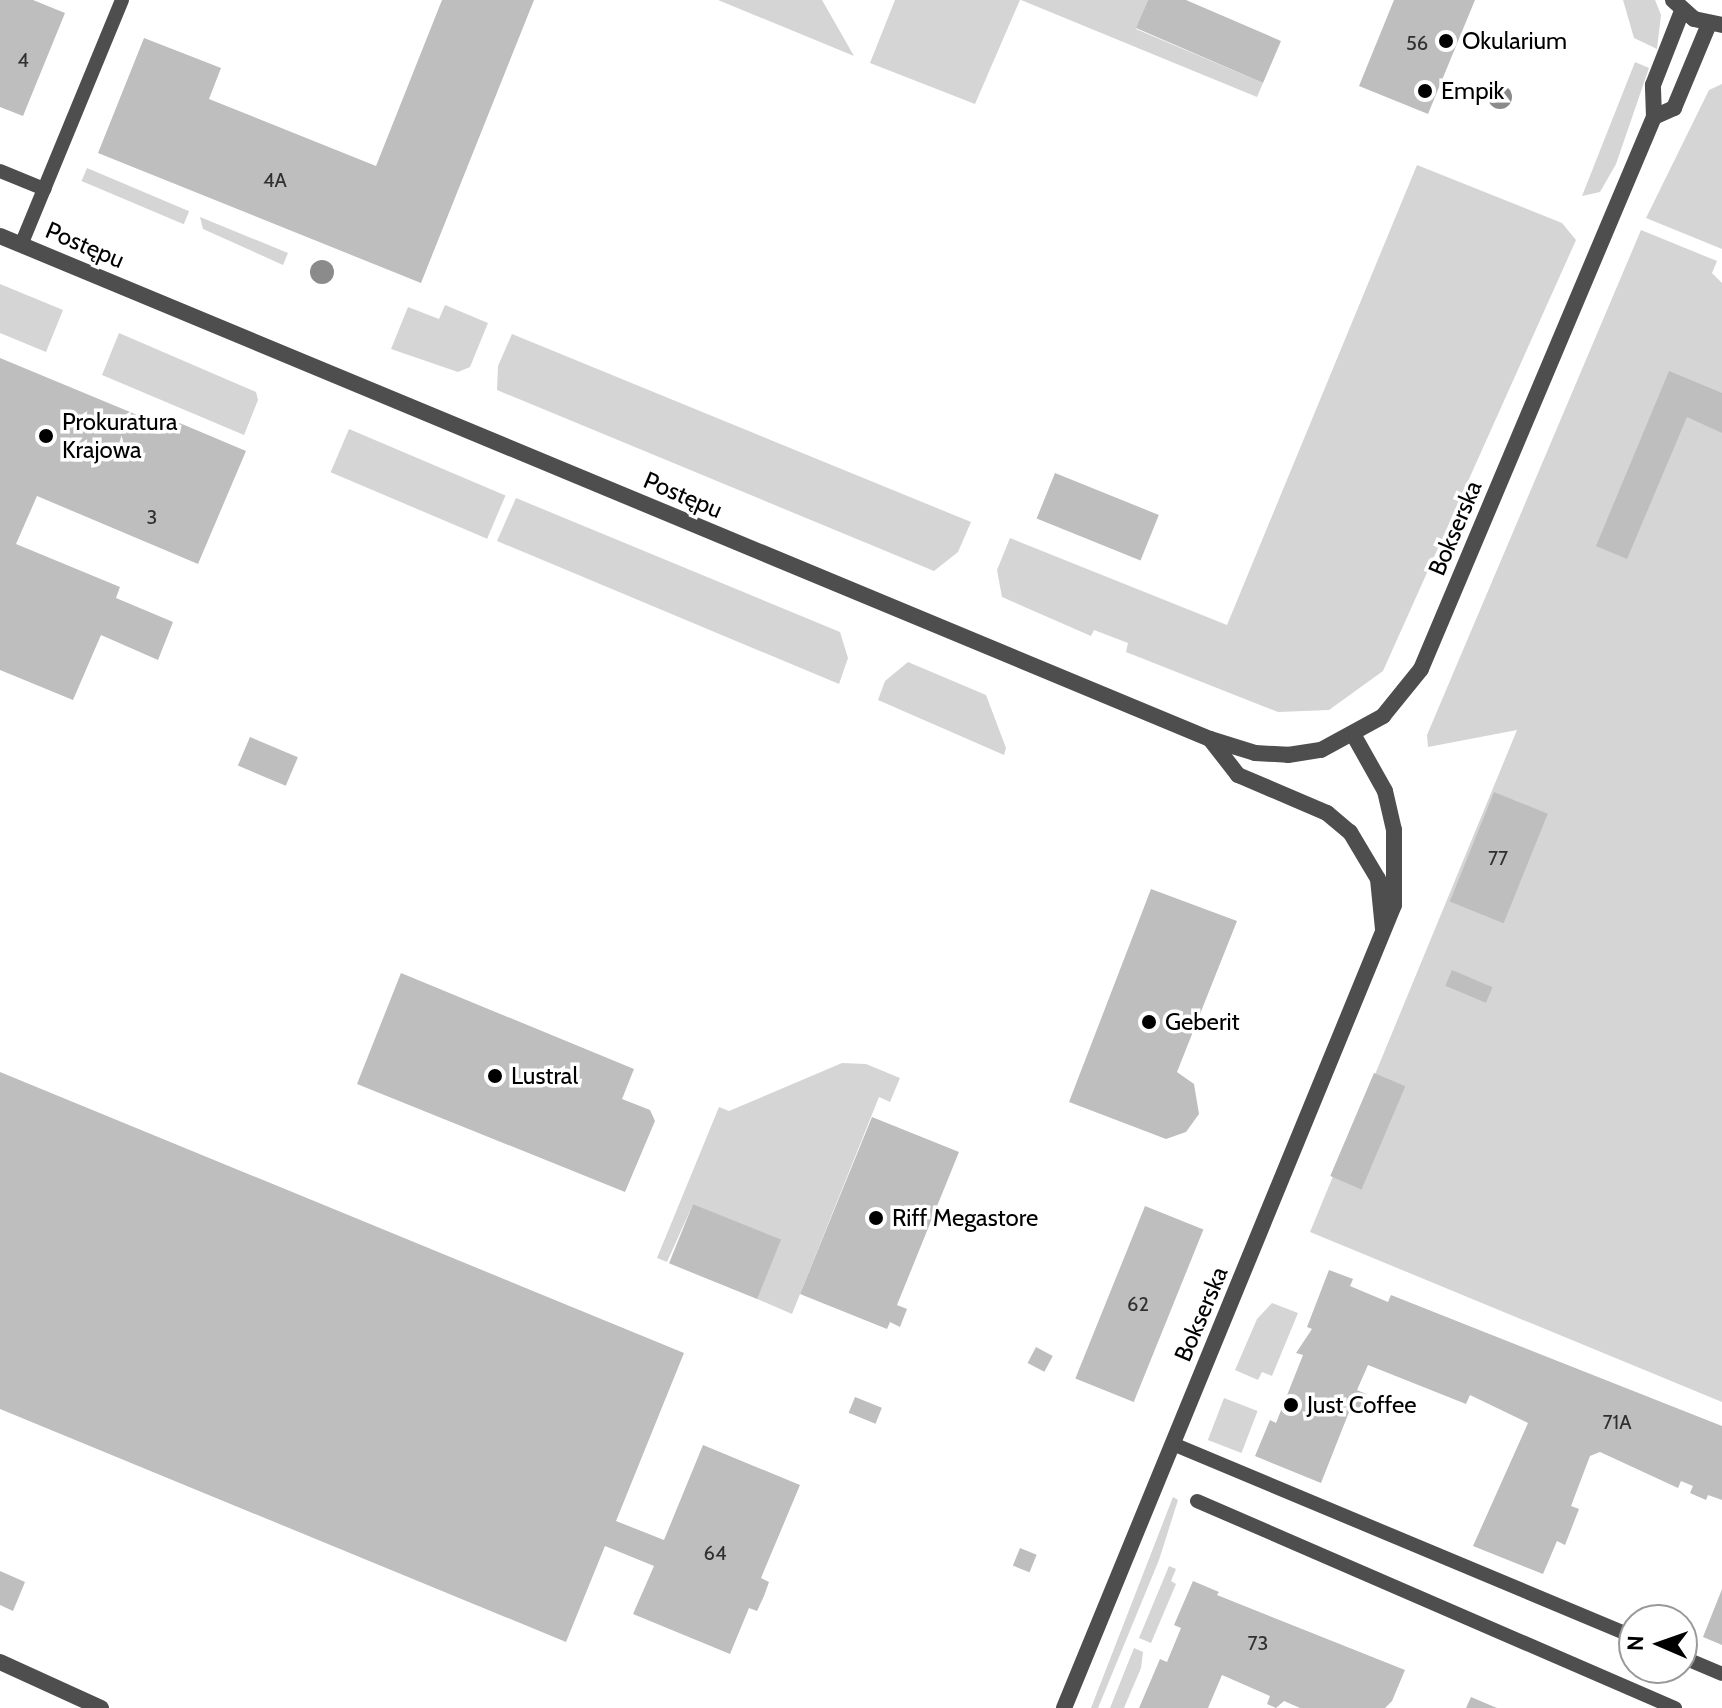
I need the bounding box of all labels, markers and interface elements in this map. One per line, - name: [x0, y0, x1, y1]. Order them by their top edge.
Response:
- place label: Okularium: [1462, 27, 1567, 55]
- house number: 56: [1406, 31, 1428, 55]
- marker: Okularium: [1437, 32, 1455, 50]
- house number: 4: [17, 48, 29, 72]
- place label: Empik: [1441, 77, 1504, 105]
- marker: Empik: [1416, 82, 1434, 100]
- house number: 4A: [263, 168, 287, 192]
- street label: Postępu: [41, 216, 129, 274]
- place label: Prokuratura Krajowa: [62, 408, 178, 464]
- marker: Prokuratura Krajowa: [37, 427, 55, 445]
- street label: Postępu: [639, 466, 727, 524]
- street label: Bokserska: [1422, 476, 1488, 580]
- house number: 3: [147, 505, 157, 529]
- house number: 77: [1488, 846, 1508, 870]
- place label: Geberit: [1165, 1008, 1240, 1036]
- marker: Geberit: [1140, 1013, 1158, 1031]
- place label: Lustral: [511, 1062, 578, 1090]
- marker: Lustral: [486, 1067, 504, 1085]
- place label: Riff Megastore: [892, 1204, 1038, 1232]
- marker: Riff Megastore: [867, 1209, 885, 1227]
- street label: Bokserska: [1168, 1262, 1234, 1366]
- house number: 62: [1127, 1292, 1149, 1316]
- place label: Just Coffee: [1307, 1391, 1417, 1419]
- marker: Just Coffee: [1282, 1396, 1300, 1414]
- house number: 71A: [1603, 1410, 1631, 1434]
- house number: 64: [704, 1541, 726, 1565]
- north arrow: [1618, 1604, 1698, 1684]
- house number: 73: [1248, 1631, 1268, 1655]
- text: N: [1622, 1635, 1649, 1651]

